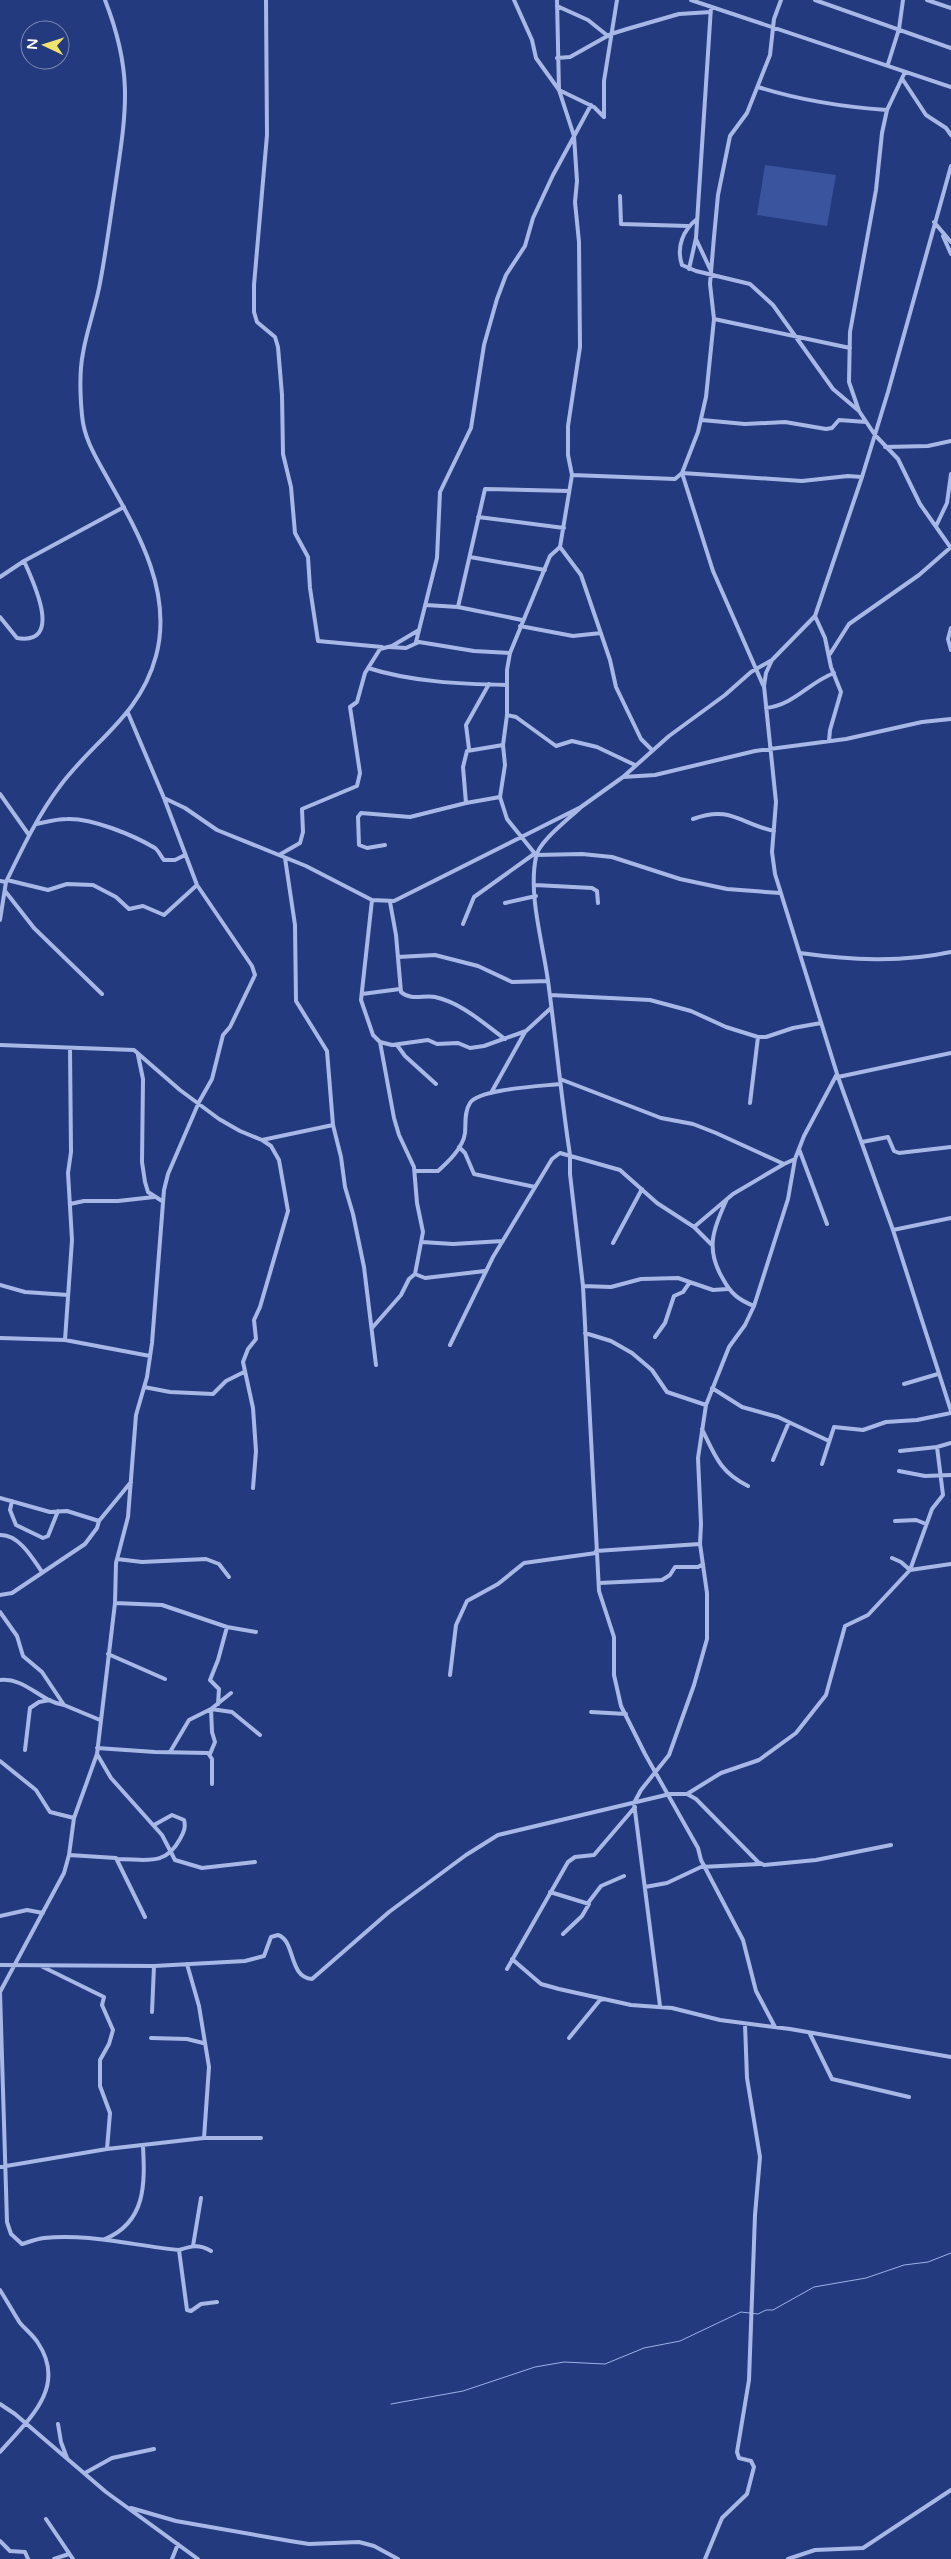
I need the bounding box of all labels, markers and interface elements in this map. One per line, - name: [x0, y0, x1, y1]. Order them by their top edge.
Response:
- north arrow: [20, 20, 70, 70]
- text: N: [24, 38, 41, 50]

